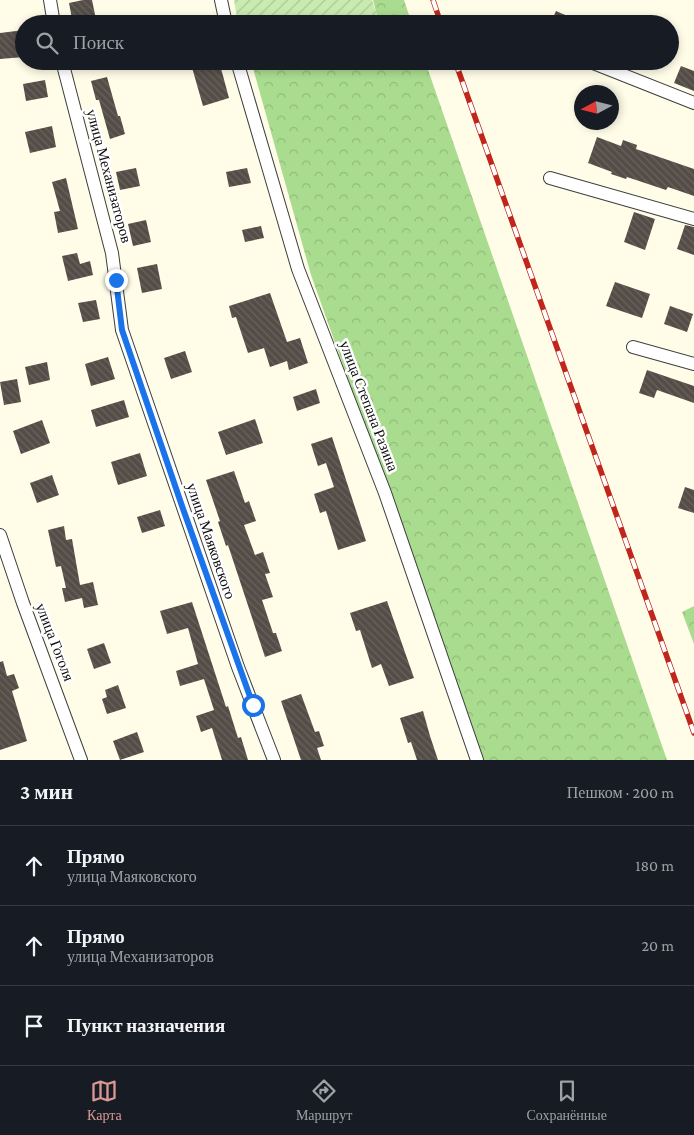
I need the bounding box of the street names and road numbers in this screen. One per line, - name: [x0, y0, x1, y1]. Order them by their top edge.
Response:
- street label: улица Механизаторов: [83, 107, 135, 245]
- street label: улица Степана Разина: [337, 338, 401, 474]
- street label: улица Маяковского: [184, 481, 238, 601]
- street label: улица Гоголя: [33, 601, 77, 683]

